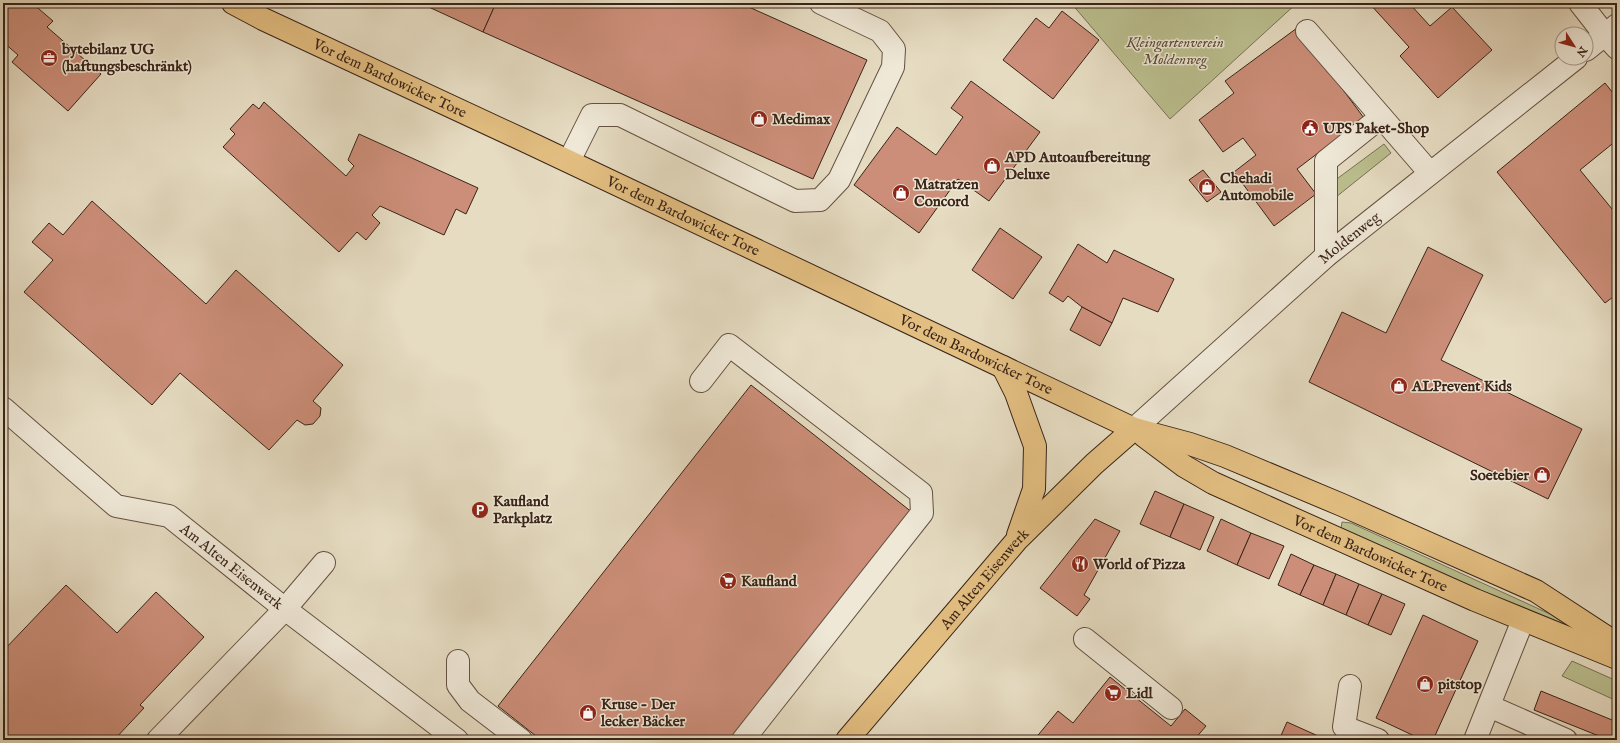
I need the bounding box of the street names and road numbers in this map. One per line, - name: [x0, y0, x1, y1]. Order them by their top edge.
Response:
- street label: Vor dem Bardowicker Tore: [309, 34, 470, 122]
- street label: Vor dem Bardowicker Tore: [602, 171, 763, 261]
- street label: Moldenweg: [1315, 207, 1385, 268]
- street label: Vor dem Bardowicker Tore: [895, 310, 1056, 399]
- street label: Vor dem Bardowicker Tore: [1289, 511, 1451, 597]
- street label: Am Alten Eisenwerk: [175, 519, 288, 615]
- street label: Am Alten Eisenwerk: [936, 524, 1034, 634]

